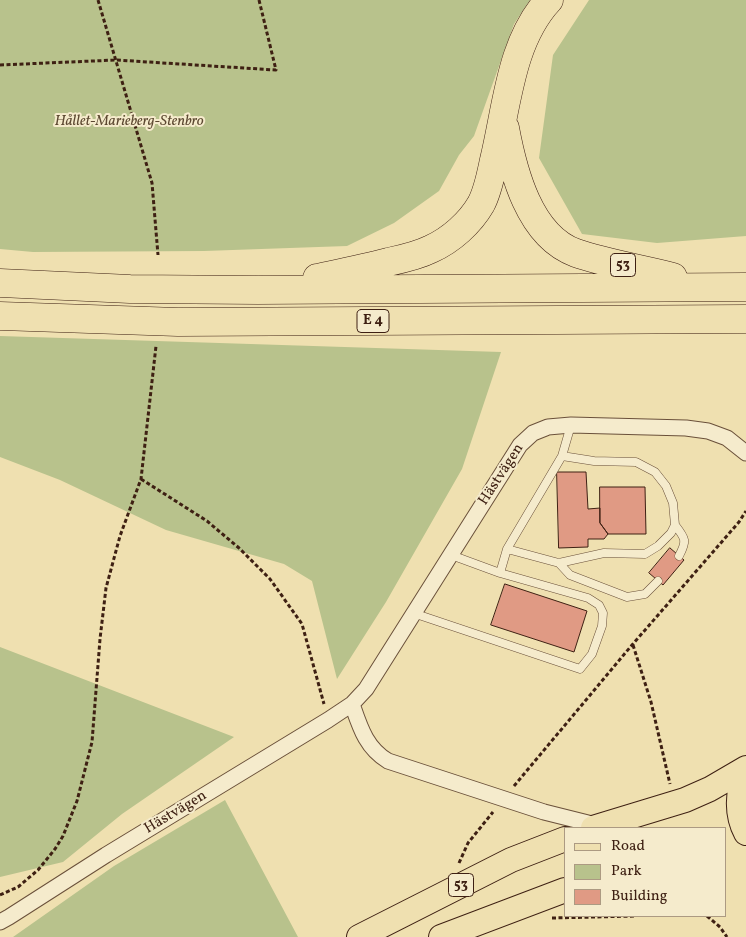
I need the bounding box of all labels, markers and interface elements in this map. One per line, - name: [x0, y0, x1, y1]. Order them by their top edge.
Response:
- park label: Hållet-Marieberg-Stenbro: [54, 113, 204, 131]
- road number: 53: [610, 254, 636, 276]
- road number: E 4: [357, 310, 389, 332]
- street label: Hästvägen: [476, 441, 528, 509]
- street label: Hästvägen: [142, 787, 210, 839]
- legend: [564, 827, 726, 917]
- text: Road: [611, 836, 645, 857]
- text: Park: [611, 861, 642, 882]
- road number: 53: [448, 874, 474, 896]
- text: Building: [611, 886, 667, 907]

